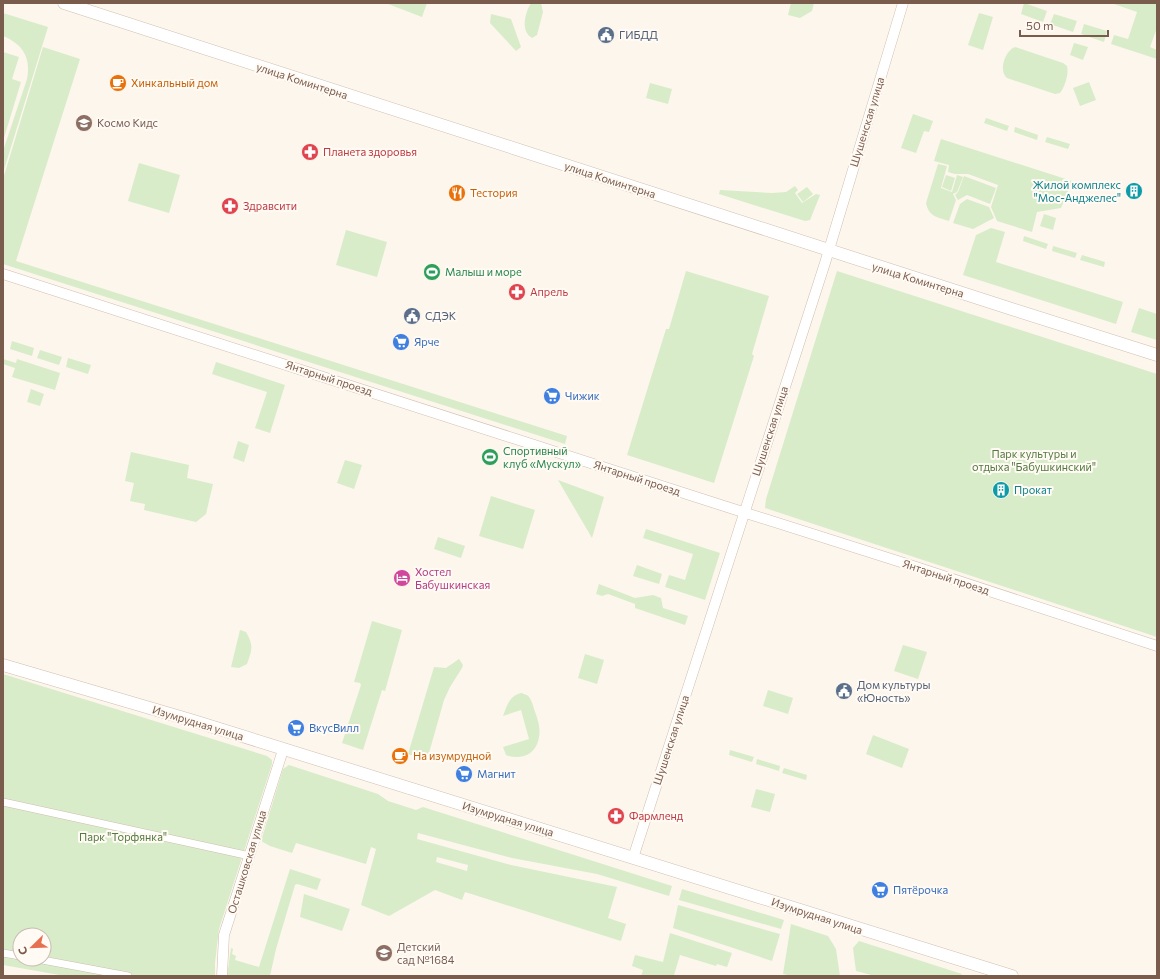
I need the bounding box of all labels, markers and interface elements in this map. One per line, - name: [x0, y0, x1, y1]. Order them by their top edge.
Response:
- scale bar: [1020, 12, 1108, 38]
- text: 50 m: [1026, 18, 1054, 32]
- public building icon: ГИБДД: [596, 25, 616, 45]
- place label: ГИБДД: [619, 28, 658, 41]
- street label: улица Коминтерна: [255, 60, 350, 101]
- cafe icon: Хинкальный дом: [108, 73, 128, 93]
- street label: Шушенская улица: [847, 75, 886, 168]
- place label: Хинкальный дом: [131, 76, 218, 89]
- school or university icon: Космо Кидс: [74, 113, 94, 133]
- place label: Космо Кидс: [97, 116, 158, 129]
- pharmacy icon: Планета здоровья: [300, 142, 320, 162]
- place label: Планета здоровья: [323, 145, 417, 158]
- street label: улица Коминтерна: [563, 159, 658, 200]
- place label: Жилой комплекс "Мос-Анджелес": [1032, 178, 1121, 204]
- building icon: Жилой комплекс "Мос-Анджелес": [1124, 181, 1144, 201]
- restaurant icon: Тестория: [447, 183, 467, 203]
- place label: Тестория: [470, 186, 518, 199]
- pharmacy icon: Здравсити: [220, 196, 240, 216]
- place label: Здравсити: [243, 199, 297, 212]
- street label: улица Коминтерна: [871, 259, 966, 300]
- sports icon: Малыш и море: [422, 262, 442, 282]
- place label: Малыш и море: [445, 265, 522, 278]
- pharmacy icon: Апрель: [507, 282, 527, 302]
- place label: Апрель: [530, 285, 568, 298]
- public building icon: СДЭК: [402, 306, 422, 326]
- place label: СДЭК: [425, 309, 457, 322]
- supermarket icon: Ярче: [391, 332, 411, 352]
- place label: Ярче: [414, 335, 440, 348]
- street label: Янтарный проезд: [284, 357, 375, 398]
- street label: Шушенская улица: [749, 384, 790, 477]
- supermarket icon: Чижик: [542, 386, 562, 406]
- place label: Чижик: [565, 389, 600, 402]
- place label: Спортивный клуб «Мускул»: [503, 444, 581, 470]
- sports icon: Спортивный клуб «Мускул»: [480, 447, 500, 467]
- park label: Парк культуры и отдыха "Бабушкинский": [972, 447, 1096, 473]
- street label: Янтарный проезд: [592, 457, 683, 498]
- building icon: Прокат: [991, 480, 1011, 500]
- place label: Прокат: [1014, 483, 1052, 496]
- street label: Янтарный проезд: [901, 556, 992, 597]
- place label: Хостел Бабушкинская: [415, 565, 490, 591]
- hotel icon: Хостел Бабушкинская: [392, 568, 412, 588]
- place label: Дом культуры «Юность»: [857, 678, 930, 704]
- public building icon: Дом культуры «Юность»: [834, 681, 854, 701]
- street label: Шушенская улица: [650, 693, 691, 786]
- street label: Изумрудная улица: [151, 702, 246, 743]
- supermarket icon: ВкусВилл: [286, 718, 306, 738]
- place label: ВкусВилл: [309, 721, 359, 734]
- cafe icon: На изумрудной: [390, 746, 410, 766]
- place label: На изумрудной: [413, 749, 491, 762]
- supermarket icon: Магнит: [454, 764, 474, 784]
- place label: Магнит: [477, 767, 516, 780]
- street label: Изумрудная улица: [461, 798, 556, 839]
- pharmacy icon: Фармленд: [606, 806, 626, 826]
- street label: Осташковская улица: [225, 809, 268, 915]
- place label: Фармленд: [629, 809, 684, 822]
- park label: Парк "Торфянка": [79, 830, 167, 843]
- supermarket icon: Пятёрочка: [870, 880, 890, 900]
- place label: Пятёрочка: [893, 883, 948, 896]
- street label: Изумрудная улица: [770, 895, 864, 936]
- north arrow: [12, 927, 52, 967]
- place label: Детский сад №1684: [397, 940, 455, 966]
- school or university icon: Детский сад №1684: [374, 943, 394, 963]
- text: С: [15, 945, 30, 957]

